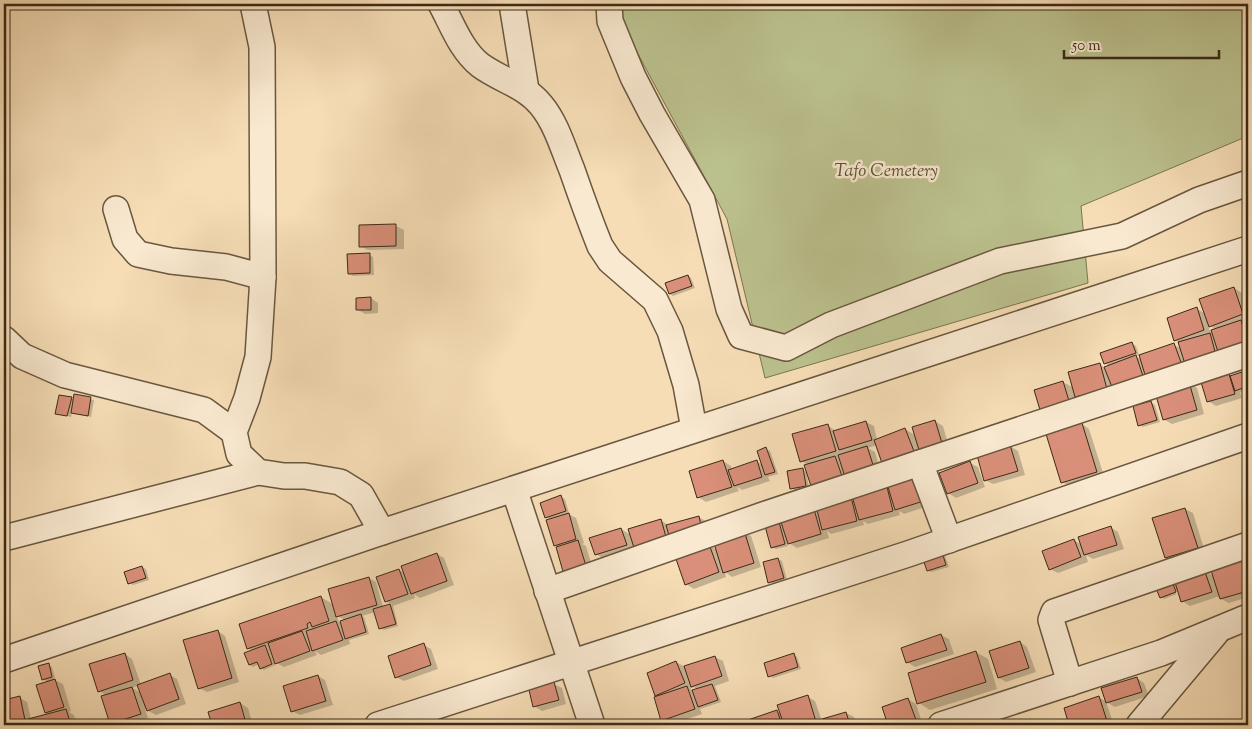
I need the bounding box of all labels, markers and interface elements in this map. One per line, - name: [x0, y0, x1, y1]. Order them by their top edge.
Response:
- scale bar: [1064, 28, 1220, 60]
- text: 50 m: [1071, 36, 1101, 57]
- park label: Tafo Cemetery: [834, 159, 938, 185]

